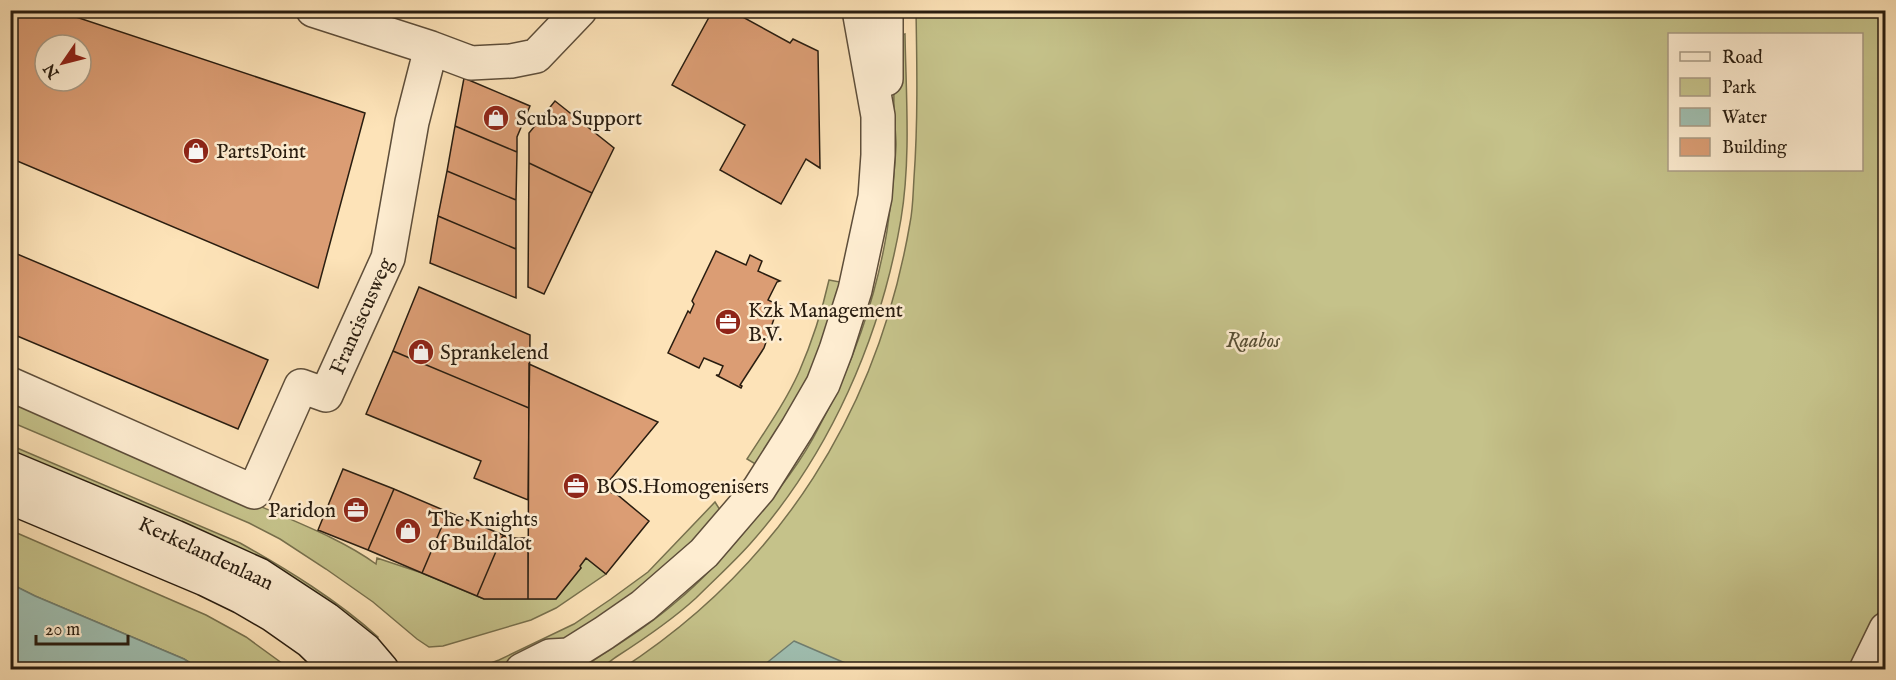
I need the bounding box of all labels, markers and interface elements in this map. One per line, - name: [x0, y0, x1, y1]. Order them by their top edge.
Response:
- north arrow: [33, 33, 93, 93]
- legend: [1668, 33, 1863, 171]
- text: Road: [1722, 47, 1763, 70]
- text: N: [40, 59, 65, 83]
- text: Park: [1722, 77, 1757, 100]
- shop icon: Scuba Support: [481, 103, 511, 133]
- place label: Scuba Support: [516, 106, 642, 133]
- text: Water: [1722, 107, 1767, 130]
- shop icon: PartsPoint: [181, 136, 211, 166]
- text: Building: [1722, 137, 1787, 160]
- place label: PartsPoint: [216, 139, 306, 166]
- street label: Franciscusweg: [325, 253, 400, 379]
- place label: Kzk Management B.V.: [748, 298, 903, 349]
- office icon: Kzk Management B.V.: [713, 307, 743, 337]
- park label: Raabos: [1226, 328, 1281, 355]
- shop icon: Sprankelend: [406, 337, 436, 367]
- place label: Sprankelend: [440, 340, 549, 367]
- office icon: BOS.Homogenisers: [561, 471, 591, 501]
- place label: BOS.Homogenisers: [596, 474, 769, 501]
- office icon: Paridon: [341, 495, 371, 525]
- place label: Paridon: [268, 498, 336, 525]
- place label: The Knights of Buildalot: [428, 507, 538, 558]
- street label: Kerkelandenlaan: [133, 511, 277, 598]
- shop icon: The Knights of Buildalot: [393, 516, 423, 546]
- scale bar: [36, 608, 128, 646]
- text: 20 m: [45, 619, 80, 642]

